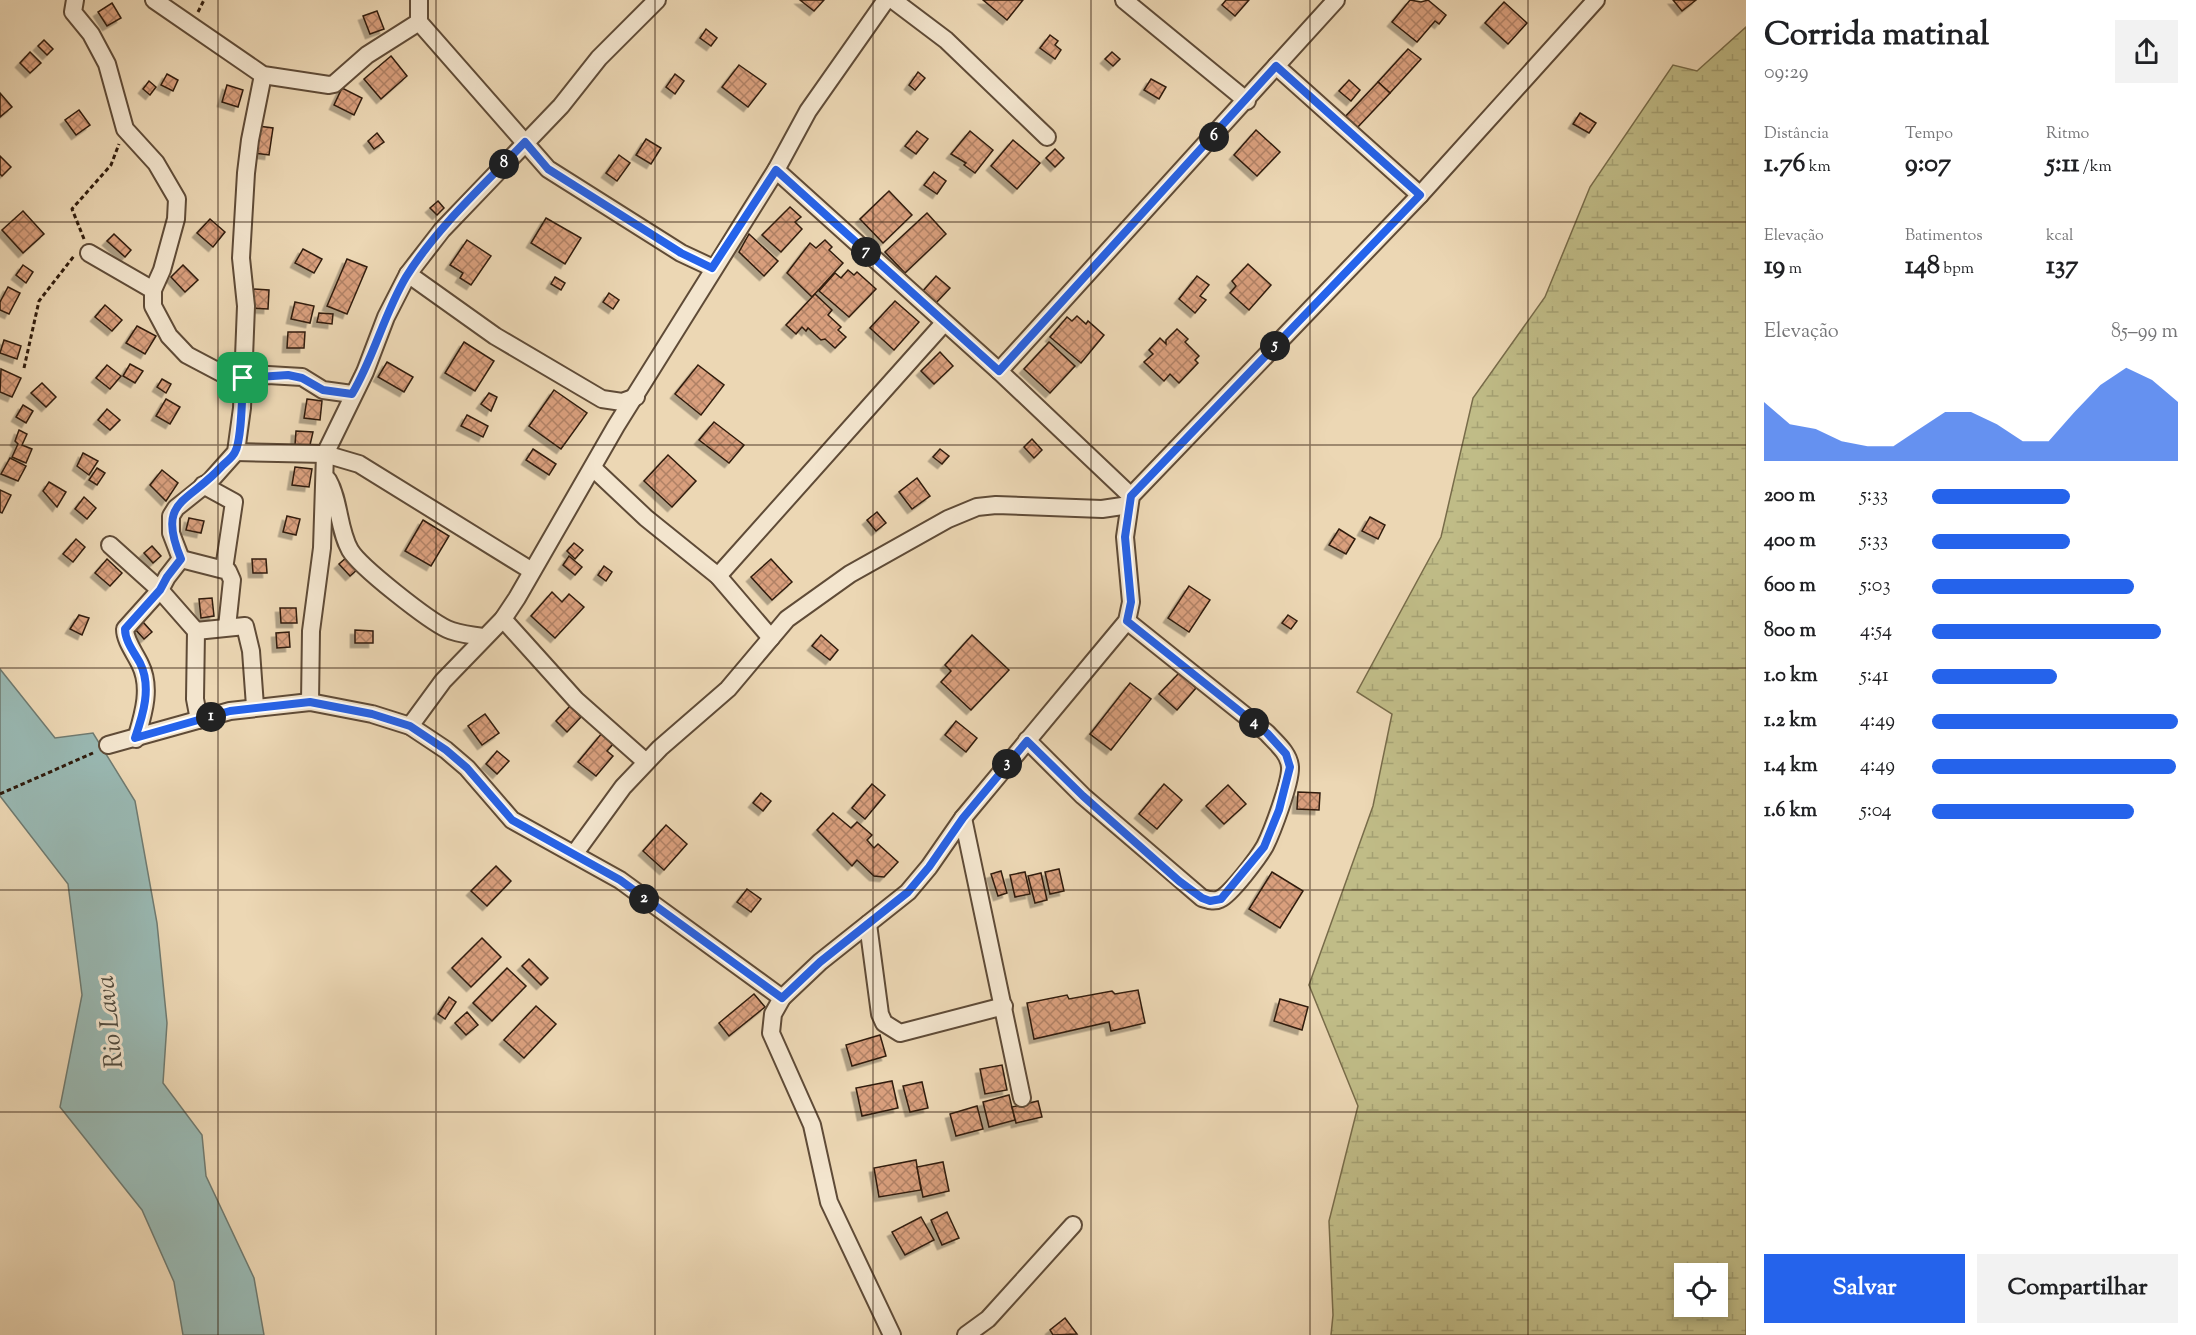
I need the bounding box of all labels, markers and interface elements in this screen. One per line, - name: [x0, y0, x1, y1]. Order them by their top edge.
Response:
- text: Corrida matinal: [1764, 12, 1989, 60]
- button: share: [2115, 20, 2178, 83]
- text: 09:29: [1764, 59, 1809, 88]
- pin: 6: [1199, 122, 1229, 152]
- text: Distância: [1764, 123, 1829, 146]
- text: Tempo: [1905, 123, 1953, 146]
- text: Ritmo: [2046, 123, 2089, 146]
- text: 6: [1210, 125, 1218, 148]
- text: 1.76: [1764, 146, 1805, 183]
- text: 9:07: [1905, 146, 1951, 183]
- text: 5:11: [2046, 146, 2079, 183]
- pin: 8: [489, 149, 519, 179]
- text: 8: [500, 152, 508, 175]
- text: km: [1805, 156, 1831, 179]
- text: /km: [2079, 156, 2112, 179]
- text: Elevação: [1764, 225, 1824, 248]
- text: Batimentos: [1905, 225, 1983, 248]
- text: kcal: [2046, 225, 2074, 248]
- pin: 7: [851, 237, 881, 267]
- text: 7: [862, 240, 870, 263]
- text: 19: [1764, 248, 1785, 285]
- text: 148: [1905, 248, 1940, 285]
- text: 137: [2046, 248, 2078, 285]
- text: m: [1785, 258, 1802, 281]
- text: bpm: [1940, 258, 1974, 281]
- text: Elevação: [1764, 318, 1839, 347]
- text: 85–99 m: [2111, 318, 2178, 347]
- pin: 5: [1260, 331, 1290, 361]
- text: 5: [1272, 334, 1278, 357]
- pin: [217, 352, 268, 403]
- icon: arrive: [226, 361, 259, 394]
- text: 200 m: [1764, 482, 1815, 511]
- text: 5:33: [1860, 482, 1888, 511]
- text: 400 m: [1764, 527, 1816, 556]
- text: 5:33: [1860, 527, 1888, 556]
- text: 600 m: [1764, 572, 1816, 601]
- text: 5:03: [1860, 572, 1891, 601]
- text: 800 m: [1764, 617, 1816, 646]
- text: 4:54: [1860, 617, 1892, 646]
- text: 1.0 km: [1764, 662, 1818, 691]
- text: 5:41: [1860, 662, 1889, 691]
- pin: 1: [196, 702, 226, 732]
- text: 1: [208, 705, 214, 728]
- text: 1.2 km: [1764, 707, 1817, 736]
- text: 4:49: [1860, 707, 1895, 736]
- pin: 4: [1239, 708, 1269, 738]
- text: 4: [1250, 711, 1258, 734]
- pin: 3: [992, 749, 1022, 779]
- text: 3: [1004, 752, 1010, 775]
- text: 1.4 km: [1764, 752, 1818, 781]
- text: 4:49: [1860, 752, 1895, 781]
- text: 1.6 km: [1764, 797, 1817, 826]
- text: 5:04: [1860, 797, 1892, 826]
- pin: 2: [629, 884, 659, 914]
- text: 2: [640, 887, 648, 910]
- water label: Rio Lava: [88, 974, 134, 1070]
- button: Salvar: [1764, 1254, 1965, 1323]
- button: Compartilhar: [1977, 1254, 2178, 1323]
- map controls: [1674, 1263, 1728, 1317]
- button: locate: [1674, 1263, 1728, 1317]

